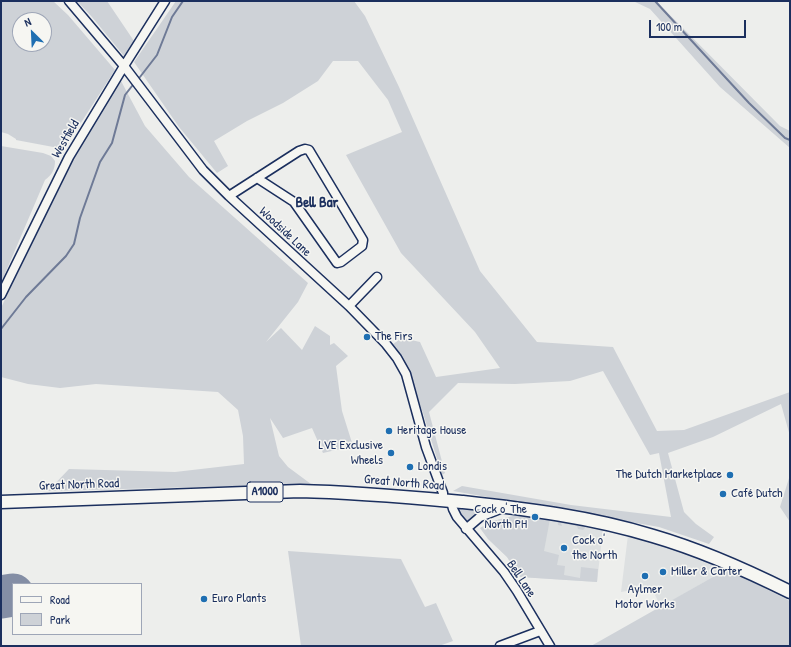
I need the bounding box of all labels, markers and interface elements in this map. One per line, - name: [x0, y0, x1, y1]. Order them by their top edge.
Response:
- north arrow: [12, 12, 52, 52]
- scale bar: [651, 12, 748, 38]
- text: N: [22, 14, 33, 30]
- text: 100 m: [656, 18, 682, 35]
- street label: Westfield: [49, 117, 83, 161]
- district label: Bell Bar: [296, 194, 338, 212]
- street label: Woodside Lane: [256, 204, 314, 260]
- place label: The Firs: [375, 329, 413, 345]
- marker: The Firs: [362, 332, 372, 342]
- place label: Heritage House: [397, 423, 466, 439]
- marker: Heritage House: [384, 426, 394, 436]
- place label: LVE Exclusive Wheels: [319, 438, 383, 469]
- marker: LVE Exclusive Wheels: [386, 448, 396, 458]
- place label: Londis: [418, 459, 447, 475]
- marker: Londis: [405, 462, 415, 472]
- place label: The Dutch Marketplace: [616, 467, 722, 483]
- marker: The Dutch Marketplace: [725, 470, 735, 480]
- street label: Great North Road: [363, 472, 445, 494]
- street label: Great North Road: [39, 476, 119, 494]
- road number: A1000: [247, 482, 283, 502]
- place label: Café Dutch: [731, 486, 782, 502]
- marker: Café Dutch: [718, 489, 728, 499]
- place label: Cock o' The North PH: [474, 502, 527, 533]
- marker: Cock o' The North PH: [530, 512, 540, 522]
- place label: Cock o' the North: [572, 533, 617, 564]
- marker: Cock o' the North: [559, 543, 569, 553]
- street label: Bell Lane: [503, 558, 539, 600]
- place label: Miller & Carter: [671, 564, 742, 580]
- marker: Miller & Carter: [658, 567, 668, 577]
- marker: Aylmer Motor Works: [640, 571, 650, 581]
- place label: Aylmer Motor Works: [615, 582, 675, 613]
- legend: [12, 583, 142, 635]
- text: Road: [50, 591, 70, 608]
- place label: Euro Plants: [212, 591, 266, 607]
- marker: Euro Plants: [199, 594, 209, 604]
- text: Park: [50, 611, 70, 628]

